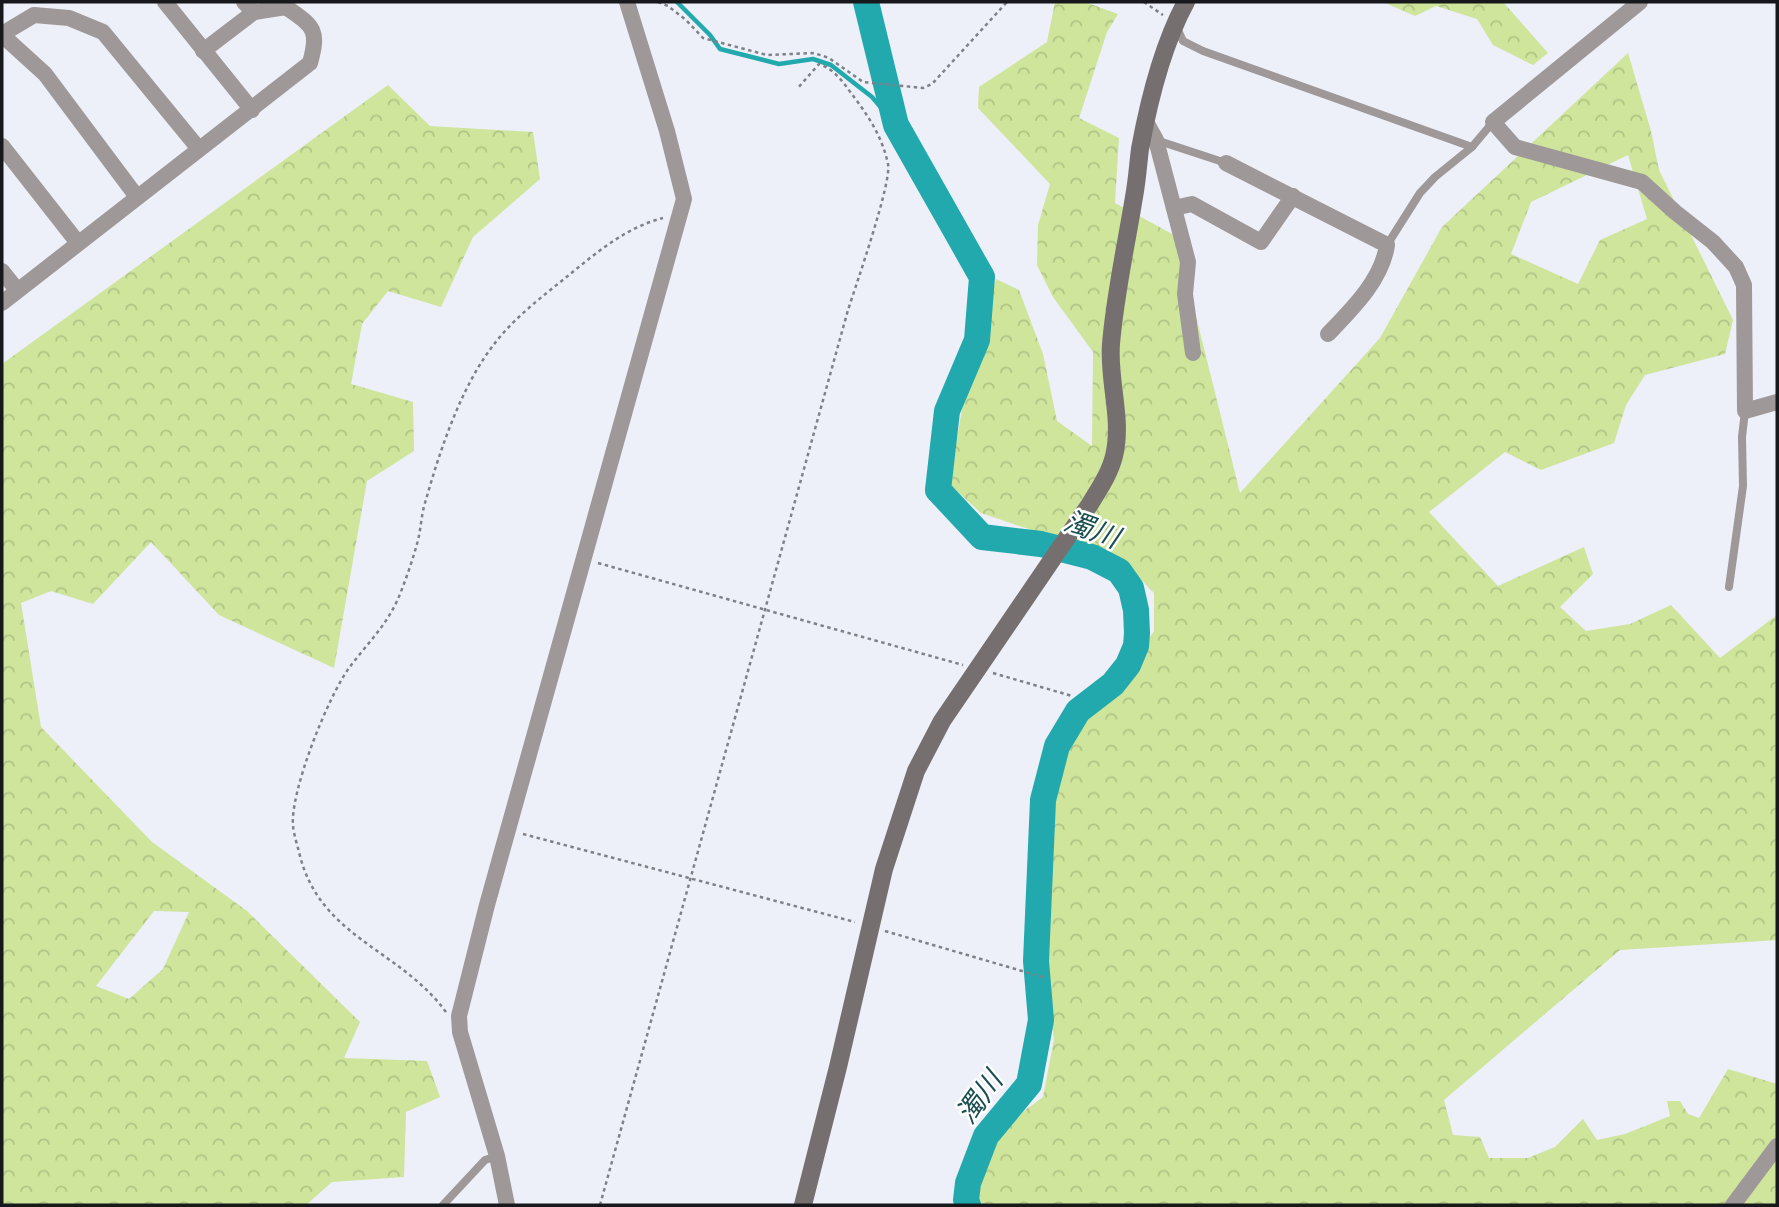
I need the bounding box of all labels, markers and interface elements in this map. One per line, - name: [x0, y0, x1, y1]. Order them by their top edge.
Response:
- water label: 濁川: [1060, 503, 1127, 555]
- water label: 濁川: [948, 1061, 1010, 1129]

